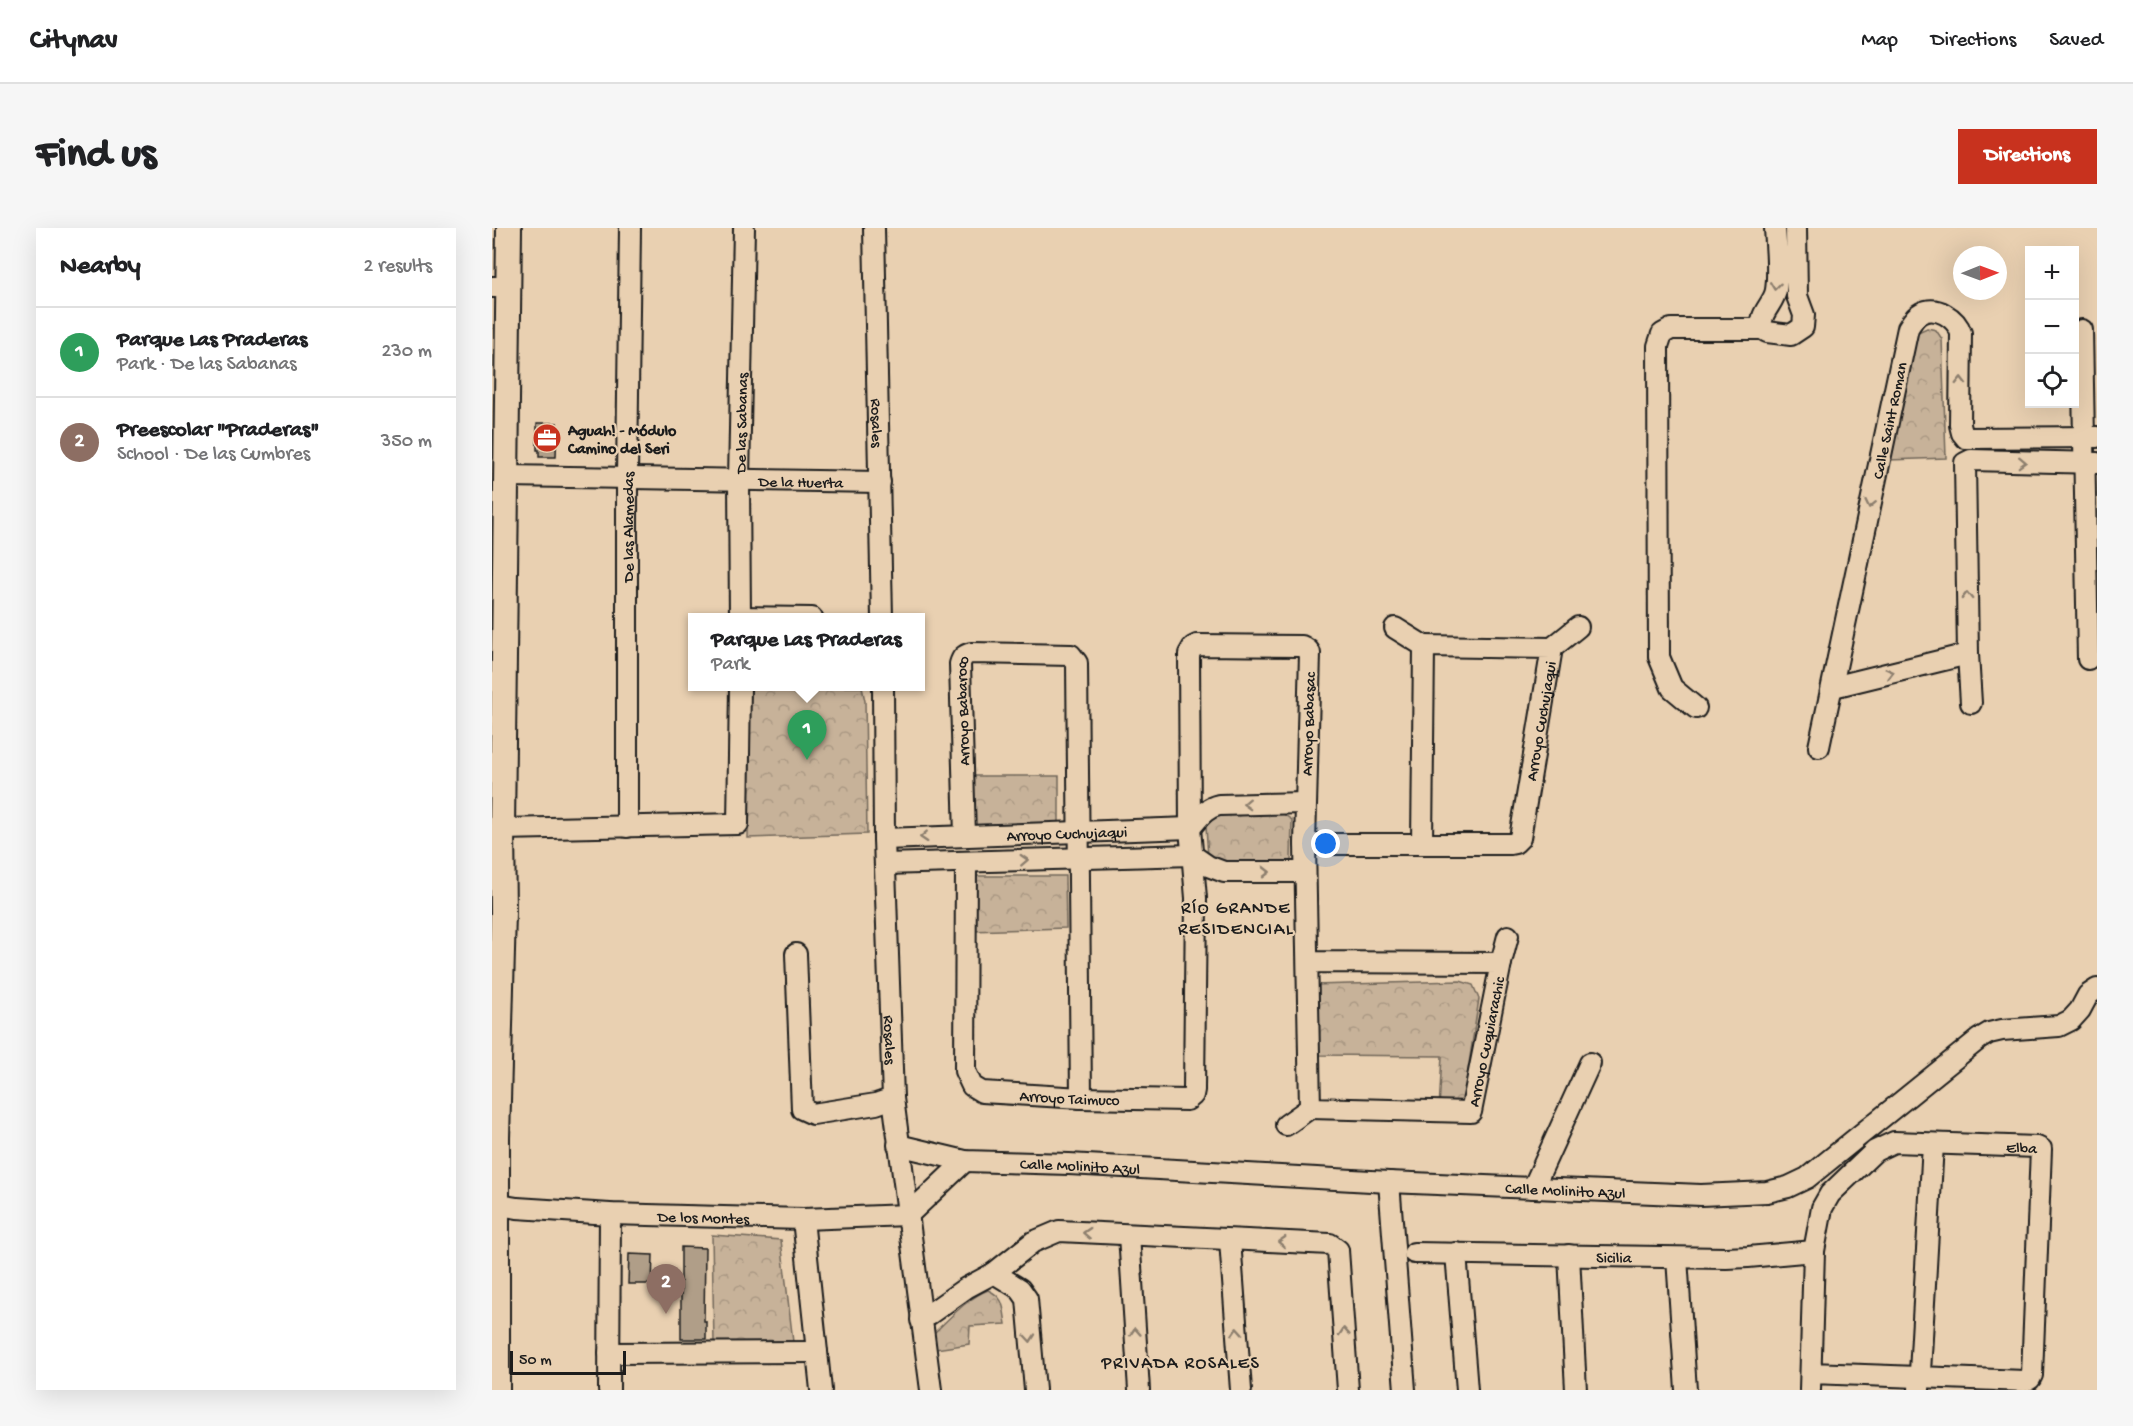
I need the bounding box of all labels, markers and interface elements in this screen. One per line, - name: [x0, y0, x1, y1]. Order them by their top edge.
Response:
- text: Citynav: [30, 25, 118, 58]
- text: Map: [1861, 29, 1898, 54]
- text: Directions: [1931, 29, 2016, 54]
- text: Saved: [2049, 29, 2103, 54]
- button: Directions: [1958, 129, 2097, 184]
- text: Find us: [36, 132, 156, 181]
- north arrow: [1953, 246, 2007, 300]
- map controls: [2025, 246, 2079, 408]
- button: +: [2025, 246, 2079, 300]
- text: Nearby: [60, 252, 141, 283]
- text: 2 results: [363, 256, 432, 279]
- one-way arrow: [1769, 281, 1781, 291]
- button: −: [2025, 300, 2079, 354]
- text: Parque Las Praderas: [117, 328, 307, 354]
- text: 1: [75, 341, 84, 364]
- text: 230 m: [382, 341, 432, 364]
- text: Park · De las Sabanas: [117, 354, 297, 377]
- button: locate: [2025, 354, 2079, 408]
- street label: Calle Saint Roman: [1870, 360, 1914, 481]
- street label: De las Sabanas: [733, 371, 754, 475]
- one-way arrow: [1955, 377, 1967, 386]
- street label: Rosales: [864, 398, 885, 449]
- text: Preescolar "Praderas": [117, 418, 319, 444]
- office icon: Aguah! - Módulo Camino del Seri: [531, 422, 563, 454]
- place label: Aguah! - Módulo Camino del Seri: [567, 423, 677, 460]
- text: 2: [75, 431, 84, 454]
- text: 350 m: [381, 431, 432, 454]
- text: School · De las Cumbres: [117, 444, 310, 467]
- one-way arrow: [2018, 455, 2027, 468]
- street label: De las Alamedas: [621, 471, 640, 583]
- street label: De la Huerta: [757, 474, 845, 494]
- one-way arrow: [1864, 499, 1877, 509]
- one-way arrow: [1961, 591, 1973, 600]
- popup: [688, 613, 925, 691]
- text: Parque Las Praderas: [711, 628, 902, 654]
- street label: Arroyo Babaroco: [954, 652, 976, 766]
- text: Park: [711, 654, 750, 677]
- street label: Arroyo Cuchujaqui: [1524, 660, 1563, 783]
- one-way arrow: [1885, 668, 1895, 681]
- street label: Arroyo Babasac: [1299, 671, 1322, 776]
- pin: 1: [788, 710, 826, 760]
- one-way arrow: [1242, 798, 1251, 811]
- street label: Arroyo Cuchujaqui: [1006, 824, 1128, 848]
- your location: [1311, 829, 1340, 858]
- one-way arrow: [920, 831, 929, 844]
- one-way arrow: [1020, 853, 1029, 866]
- one-way arrow: [1262, 866, 1271, 878]
- district label: RÍO GRANDE RESIDENCIAL: [1178, 899, 1294, 941]
- street label: Arroyo Cuquiarachic: [1466, 975, 1511, 1109]
- street label: Rosales: [877, 1015, 898, 1066]
- street label: Arroyo Taimuco: [1019, 1088, 1120, 1112]
- street label: Elba: [2006, 1140, 2038, 1160]
- street label: Calle Molinito Azul: [1020, 1157, 1140, 1181]
- street label: Calle Molinito Azul: [1505, 1181, 1626, 1205]
- street label: De los Montes: [656, 1209, 751, 1231]
- one-way arrow: [1082, 1226, 1091, 1239]
- one-way arrow: [1277, 1236, 1286, 1249]
- street label: Sicilia: [1596, 1250, 1633, 1270]
- pin: 2: [646, 1264, 686, 1314]
- one-way arrow: [1129, 1327, 1142, 1336]
- one-way arrow: [1230, 1327, 1243, 1336]
- one-way arrow: [1337, 1327, 1350, 1336]
- one-way arrow: [1024, 1334, 1037, 1343]
- scale bar: [510, 1348, 626, 1376]
- text: 50 m: [519, 1352, 552, 1371]
- district label: PRIVADA ROSALES: [1101, 1354, 1260, 1375]

